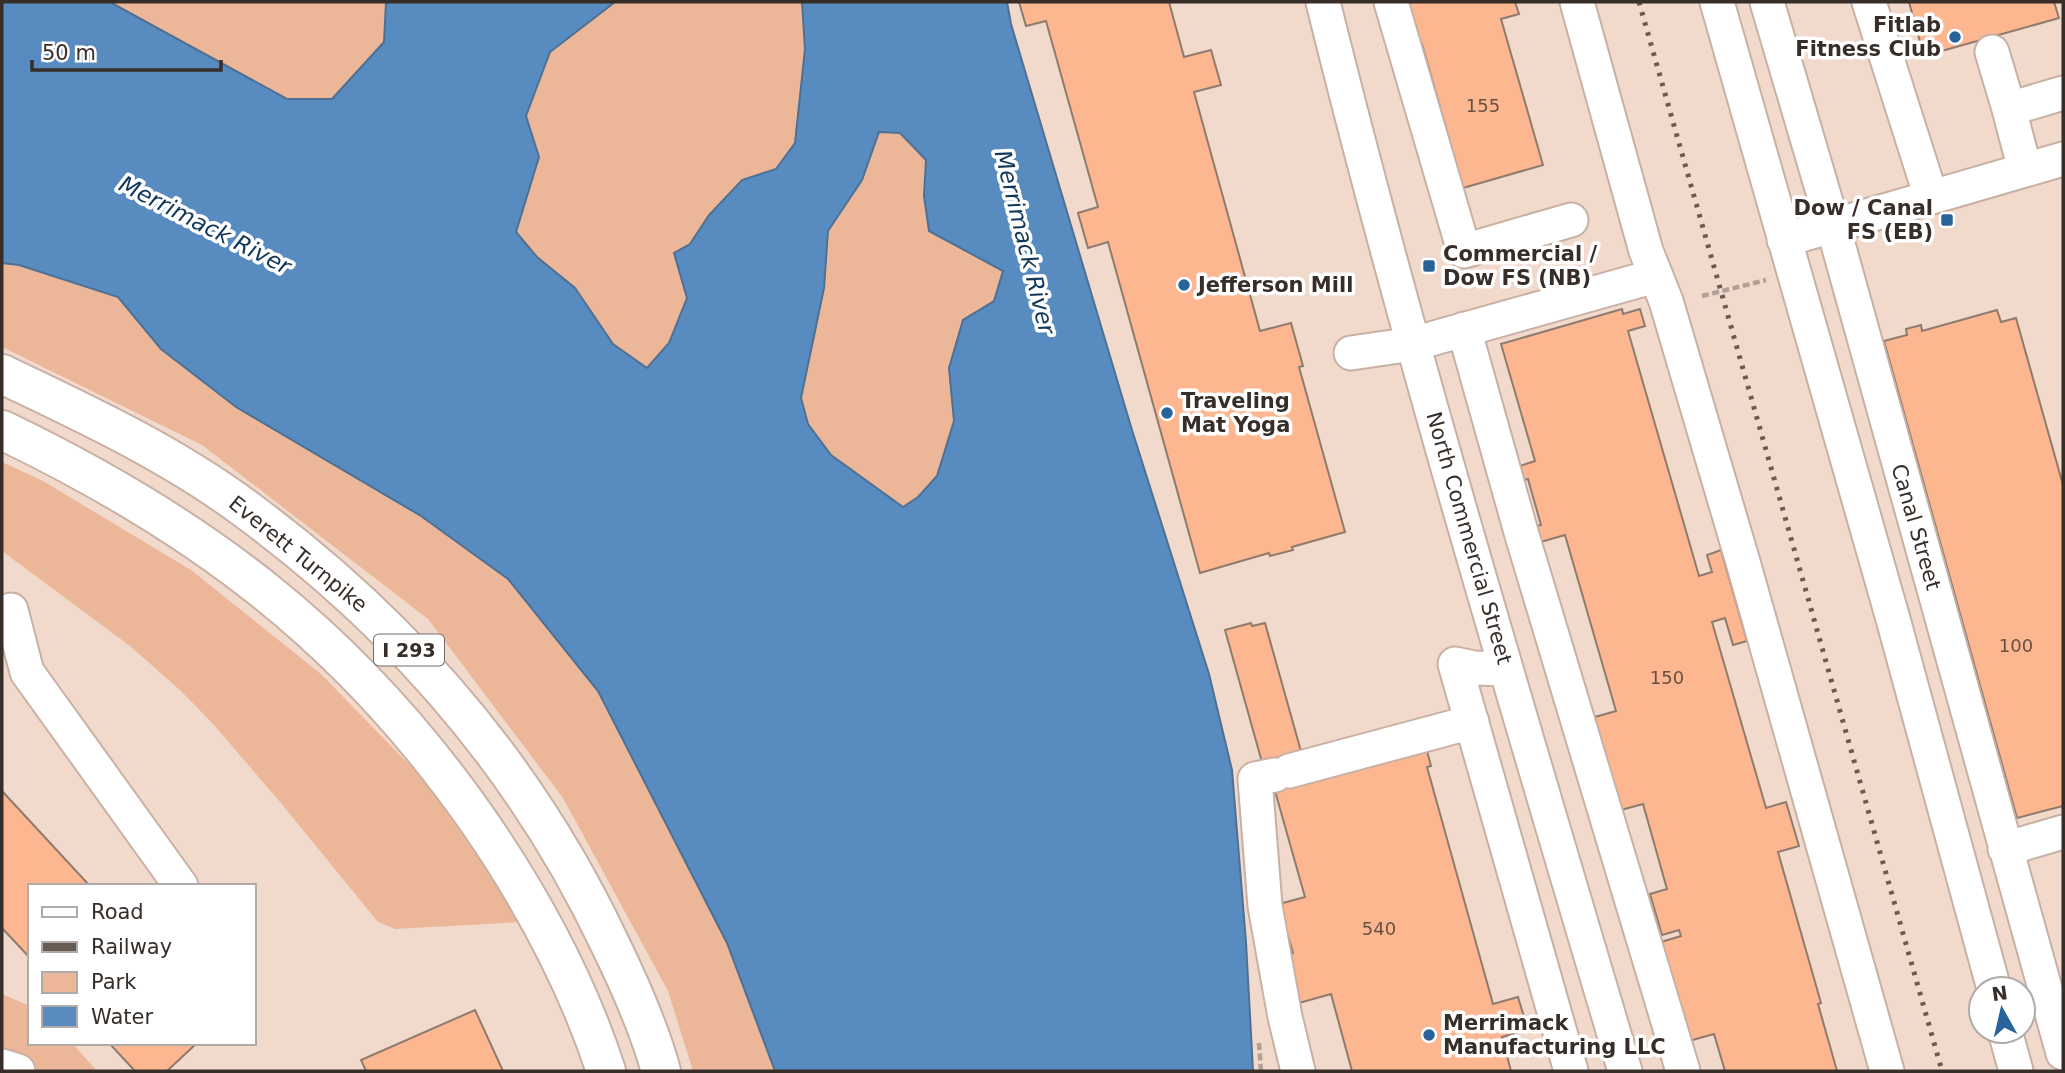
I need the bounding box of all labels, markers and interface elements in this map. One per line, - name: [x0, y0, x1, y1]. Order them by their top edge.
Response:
- place label: Fitlab Fitness Club: [1795, 13, 1941, 61]
- scale bar: [32, 28, 220, 72]
- marker: Fitlab Fitness Club: [1947, 29, 1963, 45]
- text: 50 m: [42, 41, 96, 65]
- house number: 155: [1466, 95, 1500, 116]
- water label: Merrimack River: [990, 147, 1061, 338]
- water label: Merrimack River: [115, 171, 296, 280]
- place label: Dow / Canal FS (EB): [1794, 196, 1933, 244]
- marker: Dow / Canal FS (EB): [1939, 212, 1955, 228]
- place label: Commercial / Dow FS (NB): [1443, 242, 1598, 290]
- marker: Commercial / Dow FS (NB): [1421, 258, 1437, 274]
- place label: Jefferson Mill: [1196, 273, 1353, 297]
- marker: Jefferson Mill: [1176, 277, 1192, 293]
- place label: Traveling Mat Yoga: [1181, 389, 1290, 437]
- marker: Traveling Mat Yoga: [1159, 405, 1175, 421]
- street label: North Commercial Street: [1421, 409, 1517, 667]
- street label: Canal Street: [1887, 461, 1945, 593]
- street label: Everett Turnpike: [224, 491, 372, 617]
- road number: I 293: [374, 635, 444, 666]
- house number: 100: [1999, 635, 2033, 656]
- house number: 150: [1650, 667, 1684, 688]
- legend: [28, 884, 256, 1045]
- text: Road: [91, 900, 144, 924]
- house number: 540: [1362, 918, 1396, 939]
- text: Railway: [91, 935, 172, 959]
- text: Park: [91, 970, 137, 994]
- north arrow: [1967, 975, 2037, 1045]
- text: N: [1990, 981, 2009, 1005]
- text: Water: [91, 1005, 153, 1029]
- place label: Merrimack Manufacturing LLC: [1443, 1011, 1666, 1059]
- marker: Merrimack Manufacturing LLC: [1421, 1027, 1437, 1043]

